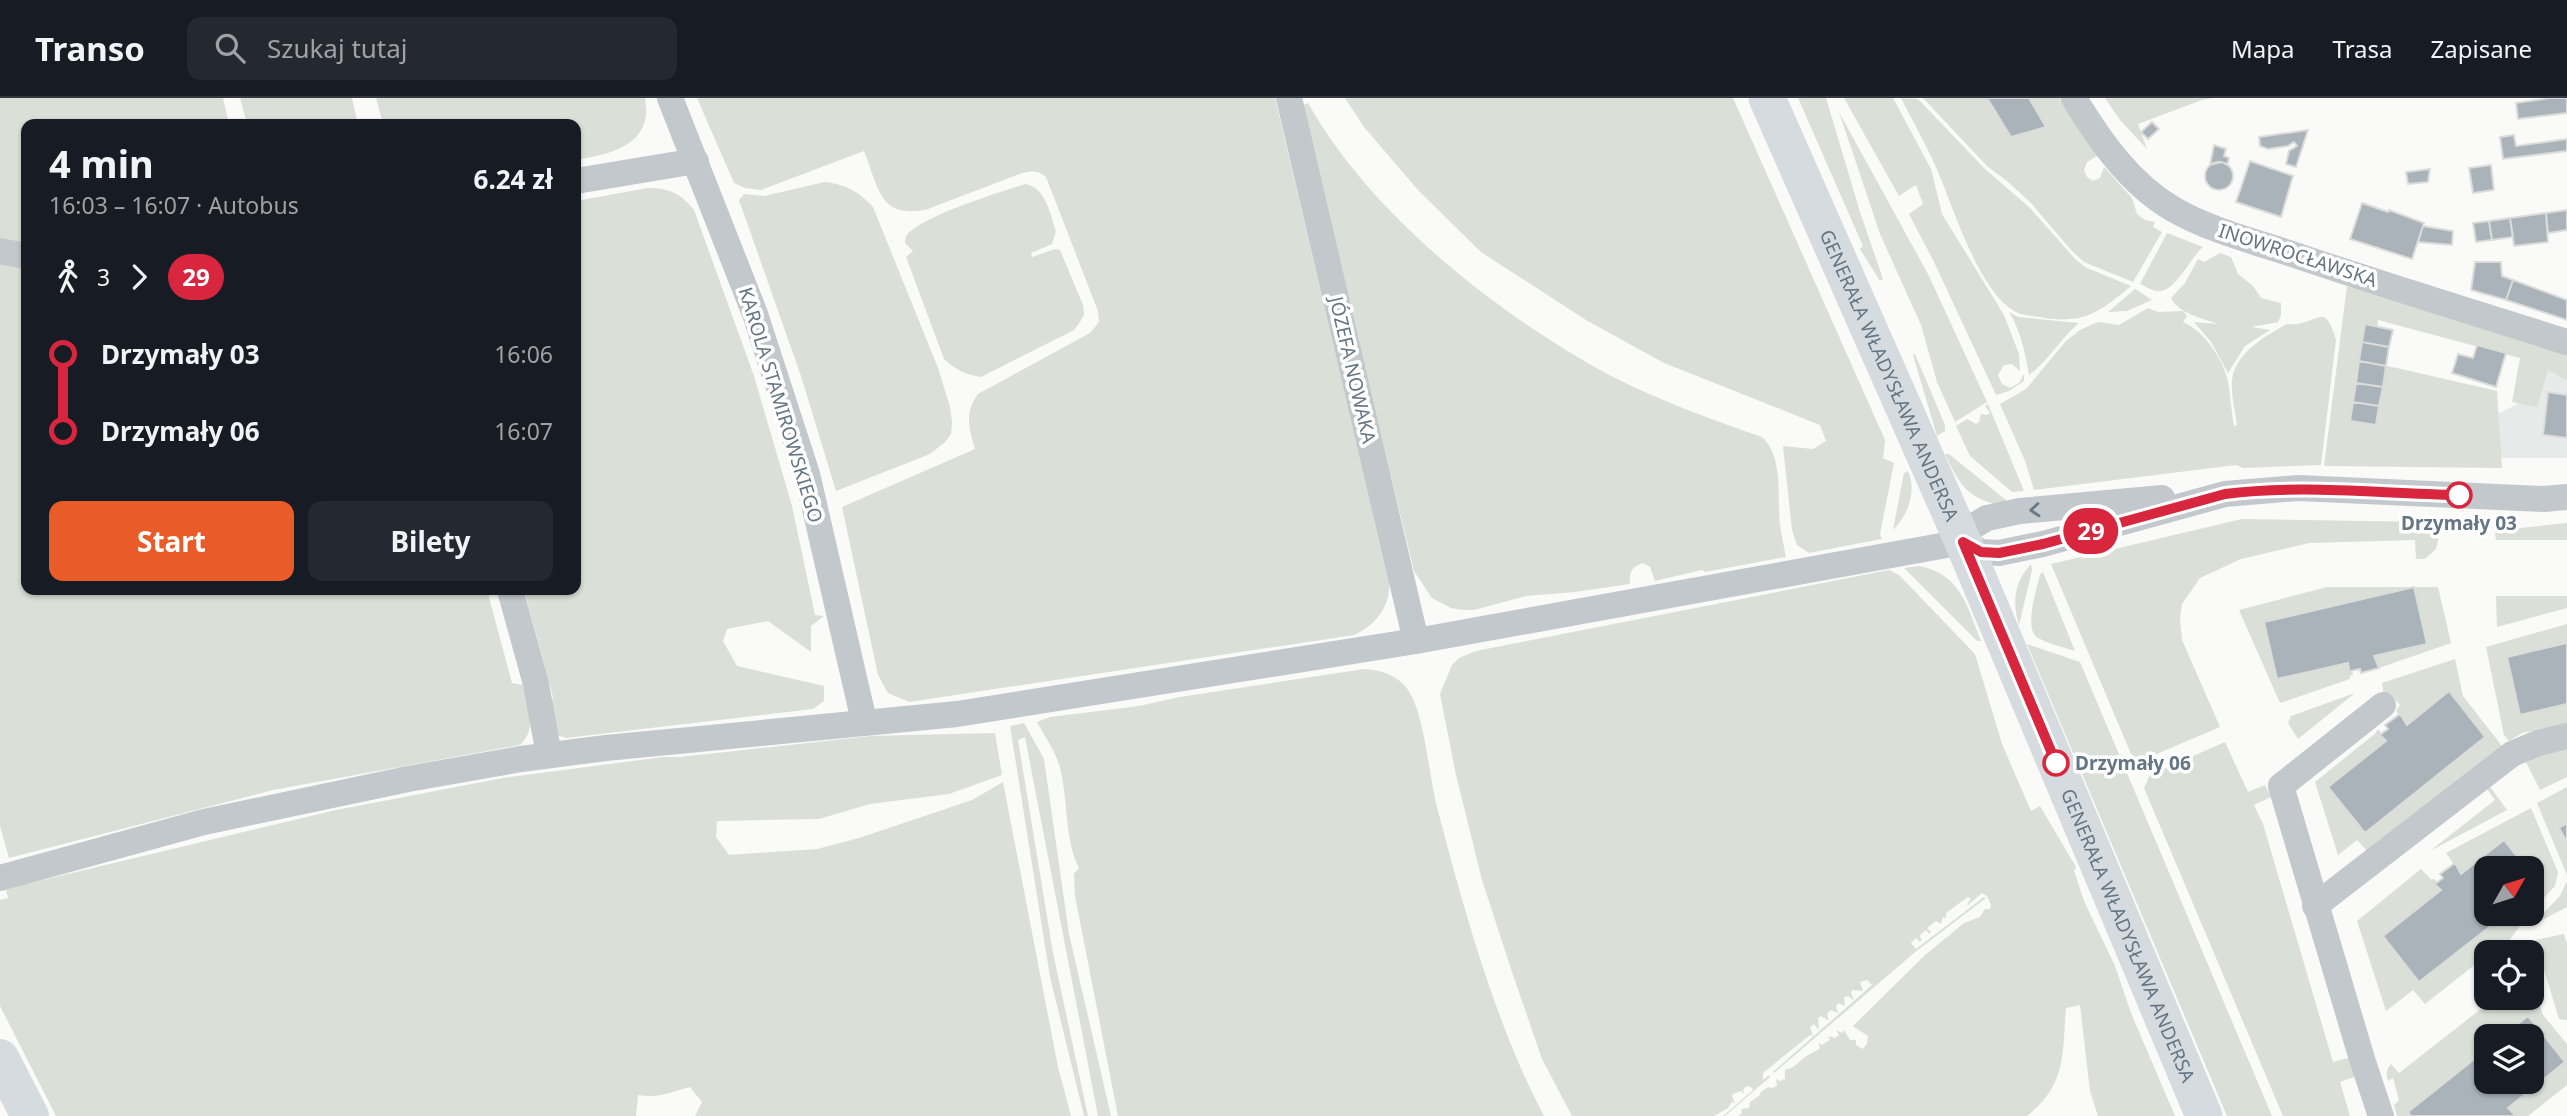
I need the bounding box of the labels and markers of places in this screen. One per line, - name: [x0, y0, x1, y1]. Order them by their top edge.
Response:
- marker: Drzymały 03: [2446, 482, 2472, 508]
- place label: Drzymały 03: [2401, 510, 2517, 536]
- marker: Drzymały 06: [2043, 750, 2069, 776]
- place label: Drzymały 06: [2075, 750, 2191, 776]

